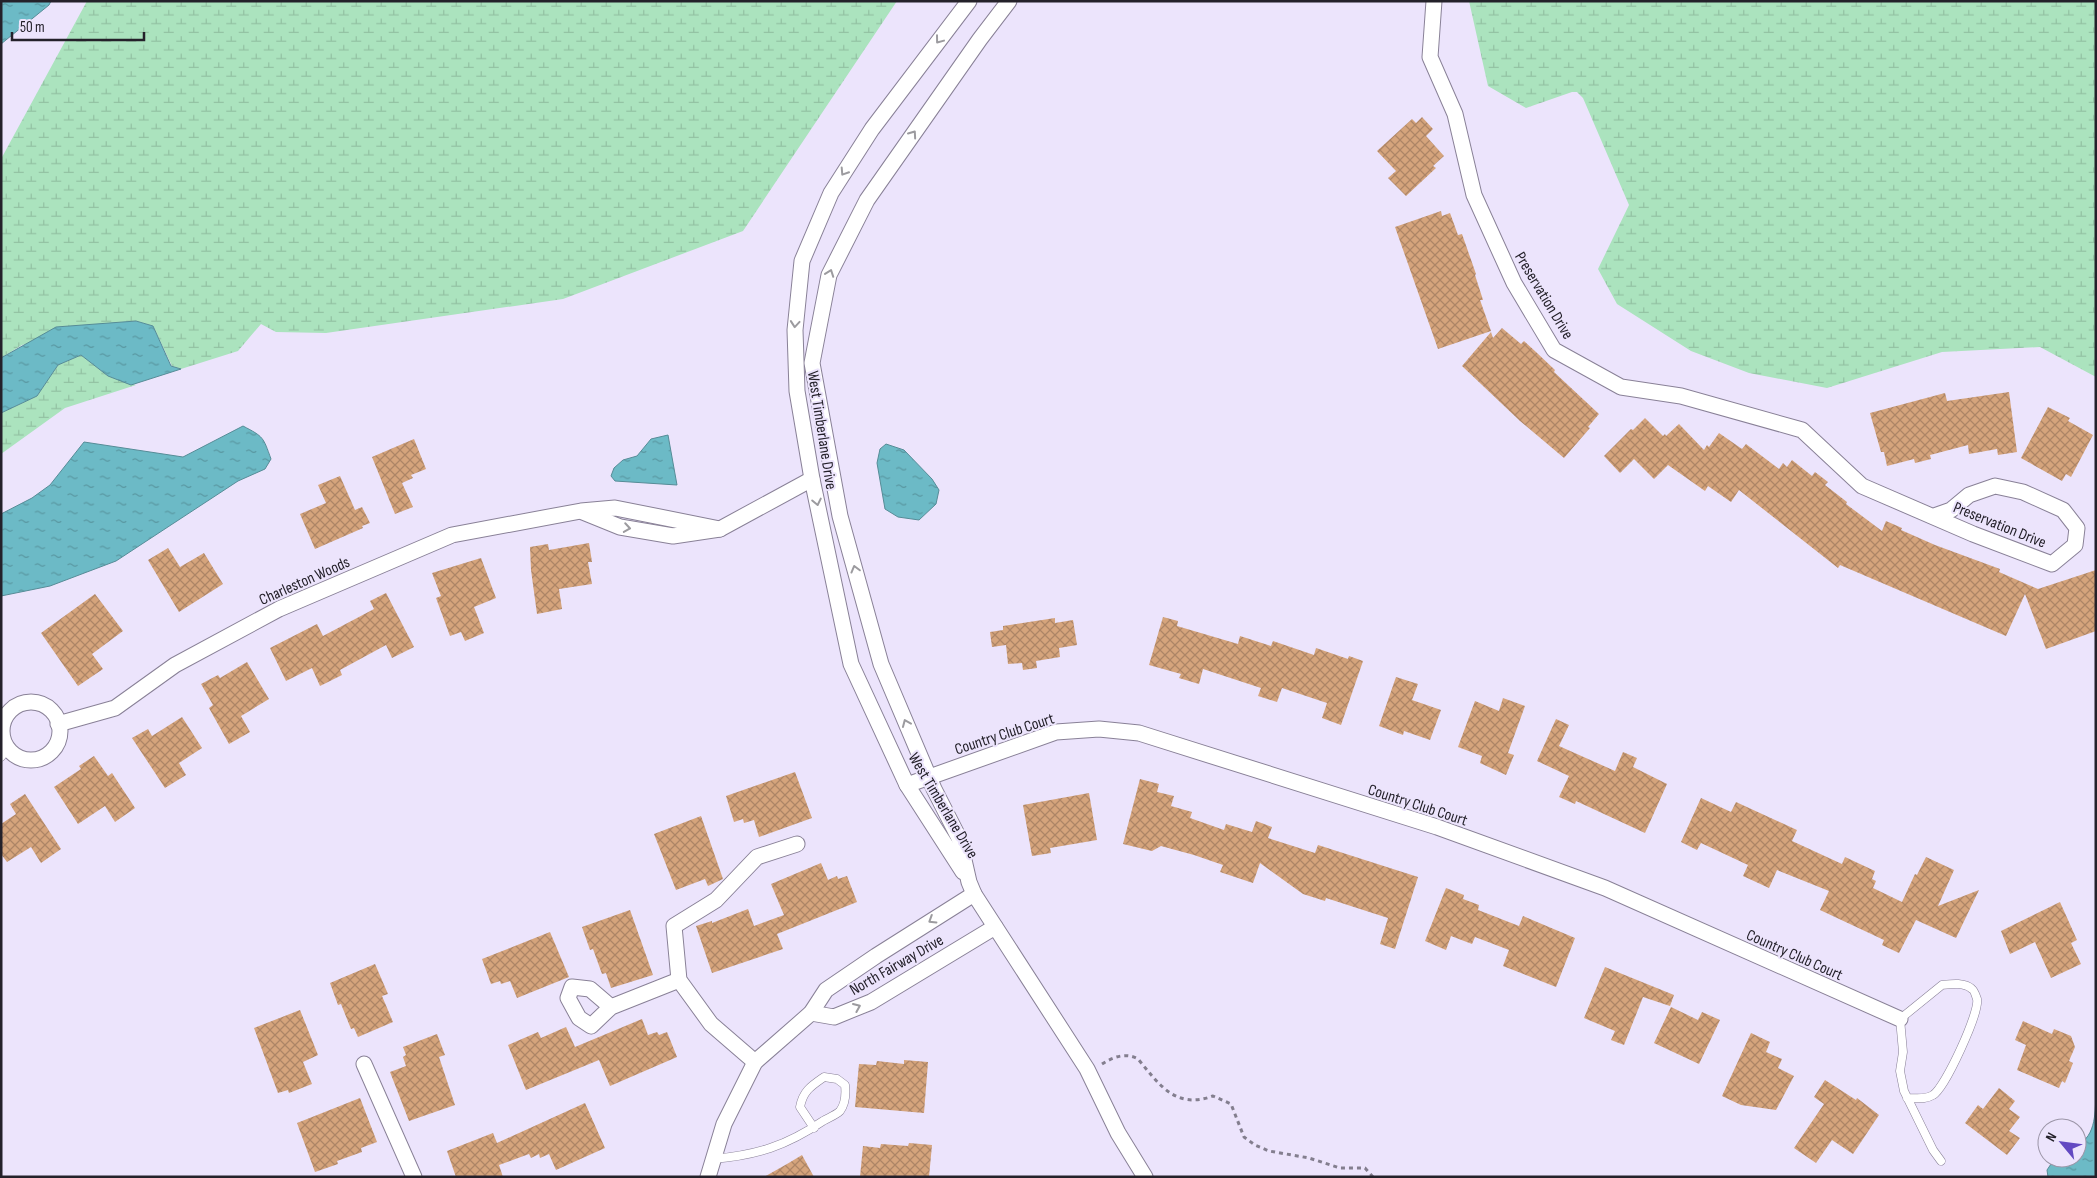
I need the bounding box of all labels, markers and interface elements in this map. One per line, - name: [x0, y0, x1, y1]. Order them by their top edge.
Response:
- scale bar: [12, 10, 145, 42]
- text: 50 m: [20, 18, 45, 37]
- one-way arrow: [937, 34, 945, 43]
- one-way arrow: [907, 130, 916, 140]
- one-way arrow: [841, 167, 851, 176]
- street label: Preservation Drive: [1510, 249, 1577, 343]
- one-way arrow: [824, 269, 834, 278]
- one-way arrow: [790, 321, 801, 329]
- street label: West Timberlane Drive: [803, 369, 840, 491]
- one-way arrow: [811, 498, 822, 507]
- street label: Preservation Drive: [1950, 498, 2049, 553]
- one-way arrow: [623, 522, 631, 532]
- street label: Charleston Woods: [256, 553, 353, 610]
- one-way arrow: [850, 565, 861, 574]
- street label: Country Club Court: [952, 709, 1057, 759]
- one-way arrow: [902, 719, 912, 728]
- street label: West Timberlane Drive: [904, 749, 982, 862]
- street label: Country Club Court: [1365, 780, 1470, 830]
- one-way arrow: [929, 914, 938, 924]
- street label: Country Club Court: [1743, 926, 1846, 985]
- street label: North Fairway Drive: [846, 931, 947, 1000]
- one-way arrow: [852, 1003, 861, 1014]
- north arrow: [2037, 1118, 2087, 1168]
- text: N: [2042, 1130, 2060, 1144]

